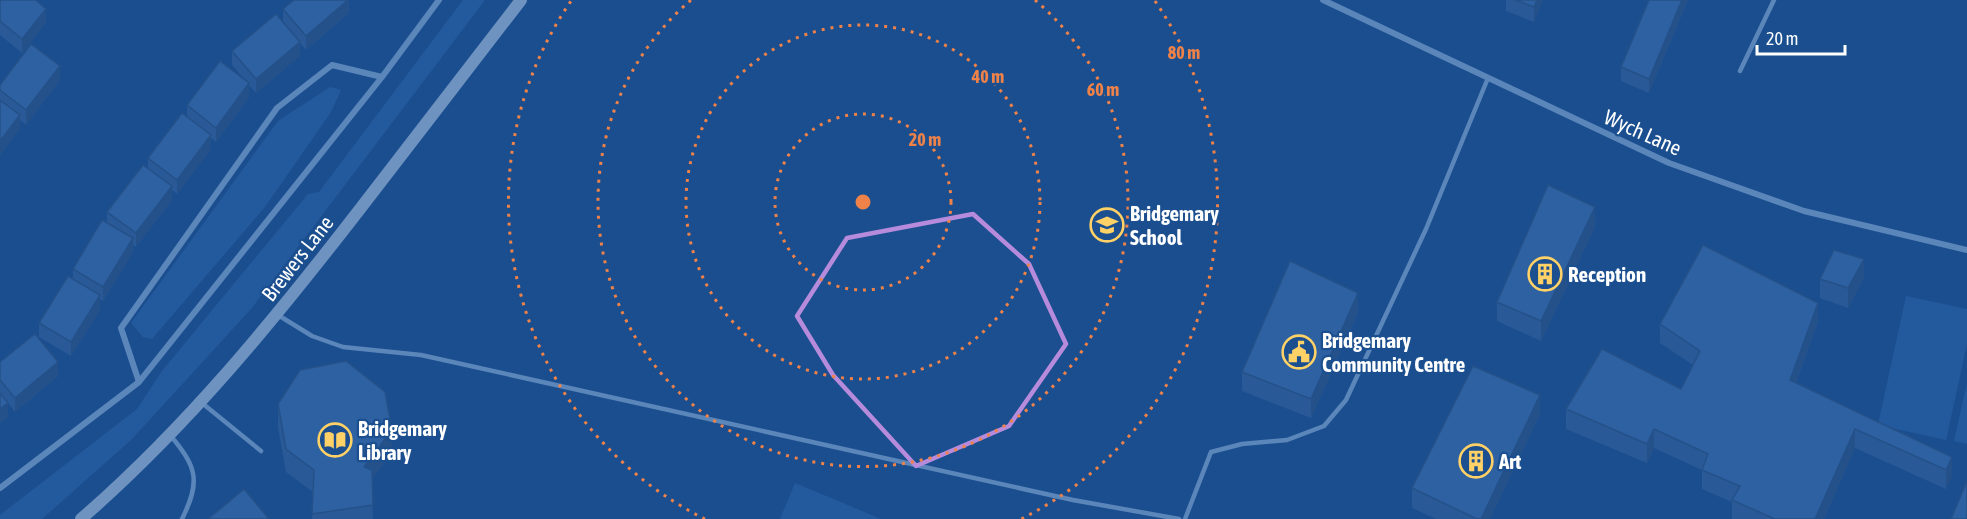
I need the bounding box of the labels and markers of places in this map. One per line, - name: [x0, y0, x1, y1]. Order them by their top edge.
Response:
- centre of rings: [853, 192, 873, 212]
- place label: Bridgemary School: [1130, 201, 1219, 249]
- school or university icon: Bridgemary School: [1089, 207, 1125, 243]
- building icon: Reception: [1527, 256, 1563, 292]
- place label: Reception: [1568, 262, 1646, 286]
- place label: Bridgemary Community Centre: [1322, 328, 1465, 376]
- public building icon: Bridgemary Community Centre: [1281, 334, 1317, 370]
- place label: Bridgemary Library: [358, 416, 447, 464]
- library icon: Bridgemary Library: [317, 422, 353, 458]
- building icon: Art: [1458, 443, 1494, 479]
- place label: Art: [1498, 449, 1521, 473]

